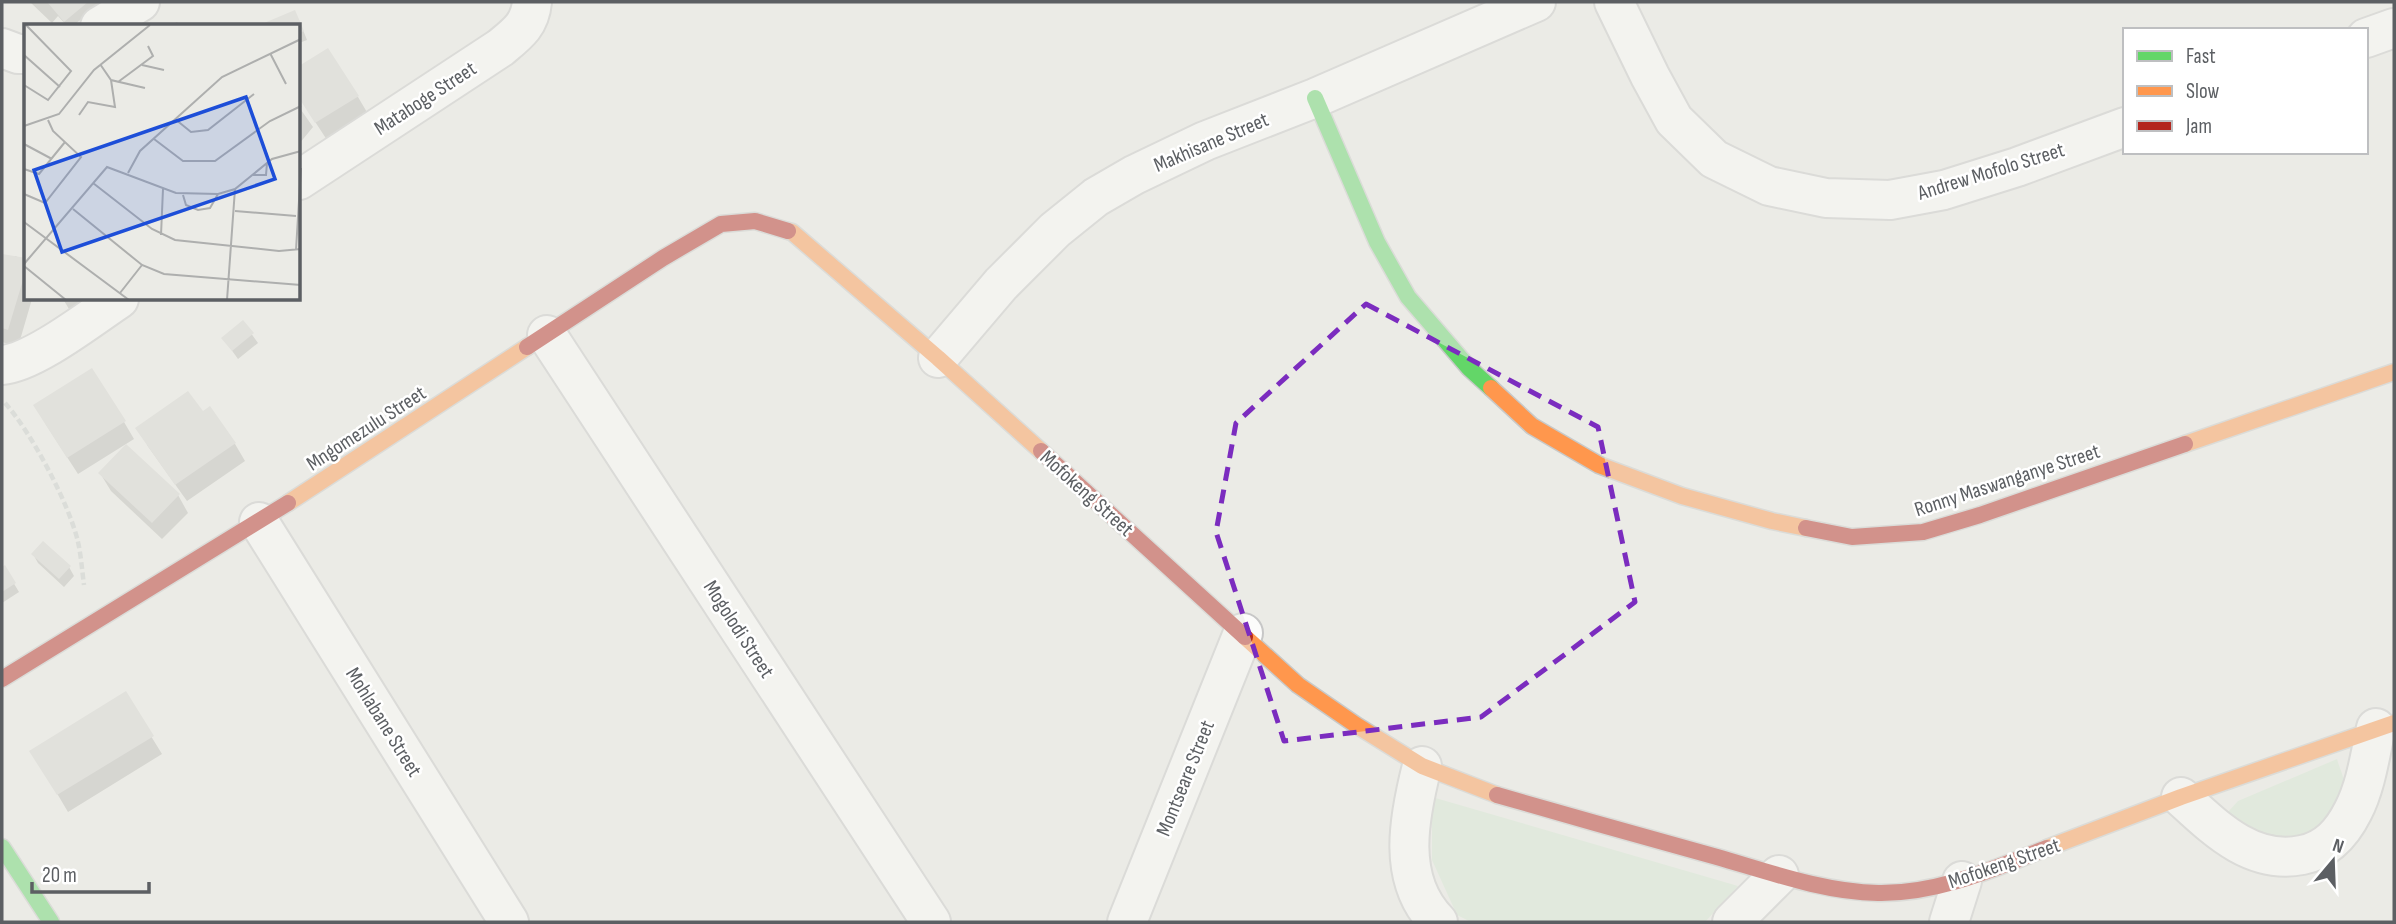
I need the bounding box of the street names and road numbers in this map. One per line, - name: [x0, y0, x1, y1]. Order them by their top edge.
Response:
- street label: Mataboge Street: [370, 56, 481, 141]
- street label: Makhisane Street: [1150, 107, 1272, 178]
- street label: Andrew Mofolo Street: [1914, 137, 2068, 206]
- street label: Mngomezulu Street: [302, 381, 431, 476]
- street label: Ronny Maswanganye Street: [1911, 439, 2103, 522]
- street label: Mofokeng Street: [1035, 445, 1138, 542]
- street label: Mogolodi Street: [698, 576, 779, 683]
- street label: Mohlabane Street: [340, 663, 427, 781]
- street label: Montseare Street: [1151, 717, 1220, 840]
- street label: Mofokeng Street: [1945, 833, 2063, 894]

